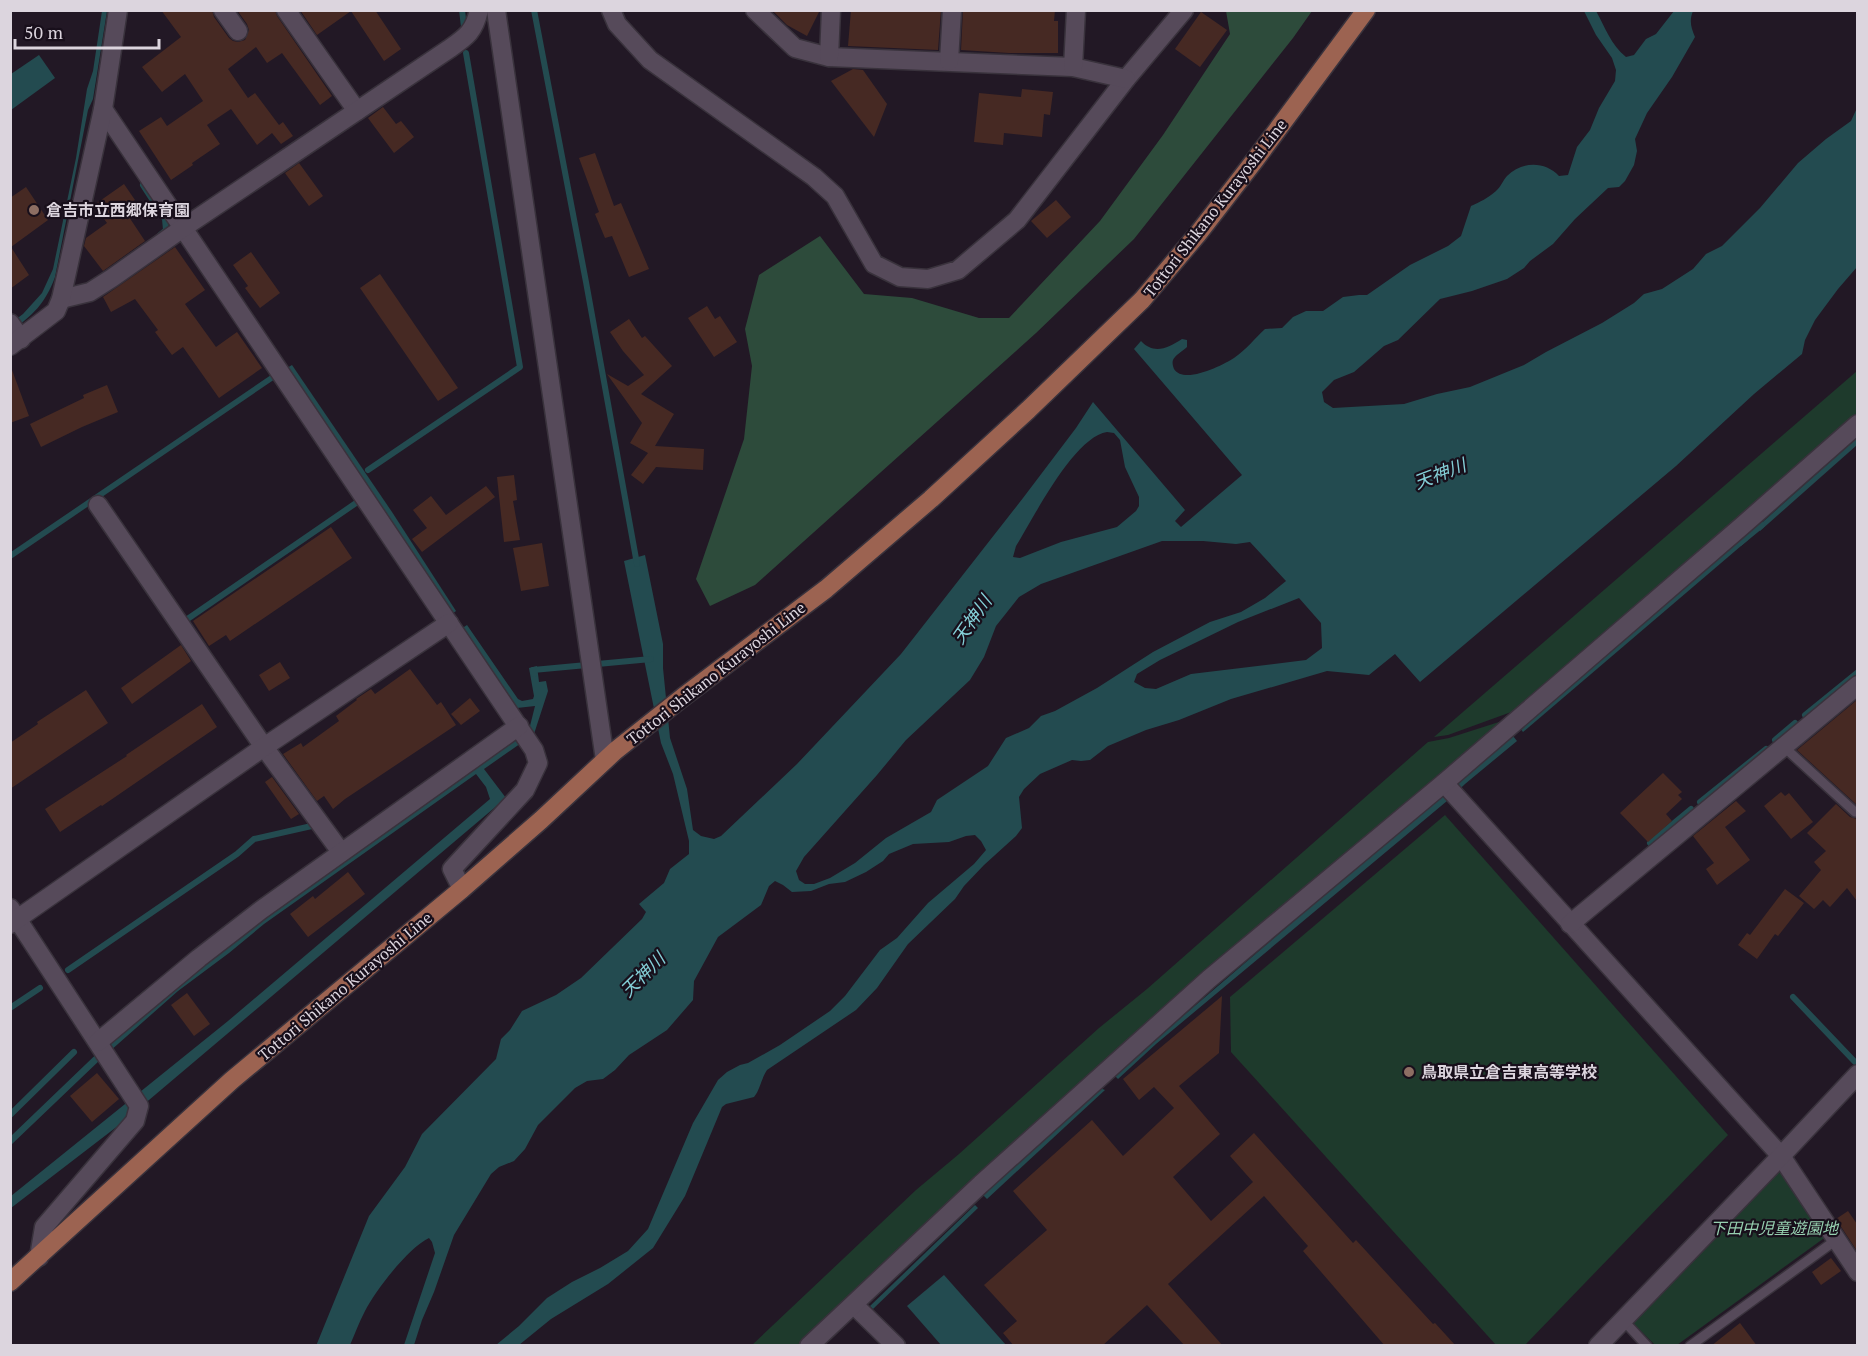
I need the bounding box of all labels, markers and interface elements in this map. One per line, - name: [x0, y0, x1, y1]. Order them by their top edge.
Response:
- scale bar: [15, 12, 159, 50]
- text: 50 m: [24, 20, 64, 44]
- street label: Tottori Shikano Kurayoshi Line: [1138, 114, 1292, 302]
- place label: 倉吉市立西郷保育園: [46, 199, 190, 221]
- marker: 倉吉市立西郷保育園: [27, 203, 41, 217]
- water label: 天神川: [1410, 451, 1471, 494]
- water label: 天神川: [946, 589, 998, 648]
- street label: Tottori Shikano Kurayoshi Line: [622, 596, 810, 750]
- street label: Tottori Shikano Kurayoshi Line: [253, 907, 437, 1065]
- water label: 天神川: [615, 945, 671, 1002]
- place label: 鳥取県立倉吉東高等学校: [1421, 1061, 1597, 1083]
- marker: 鳥取県立倉吉東高等学校: [1402, 1065, 1416, 1079]
- park label: 下田中児童遊園地: [1710, 1217, 1840, 1239]

